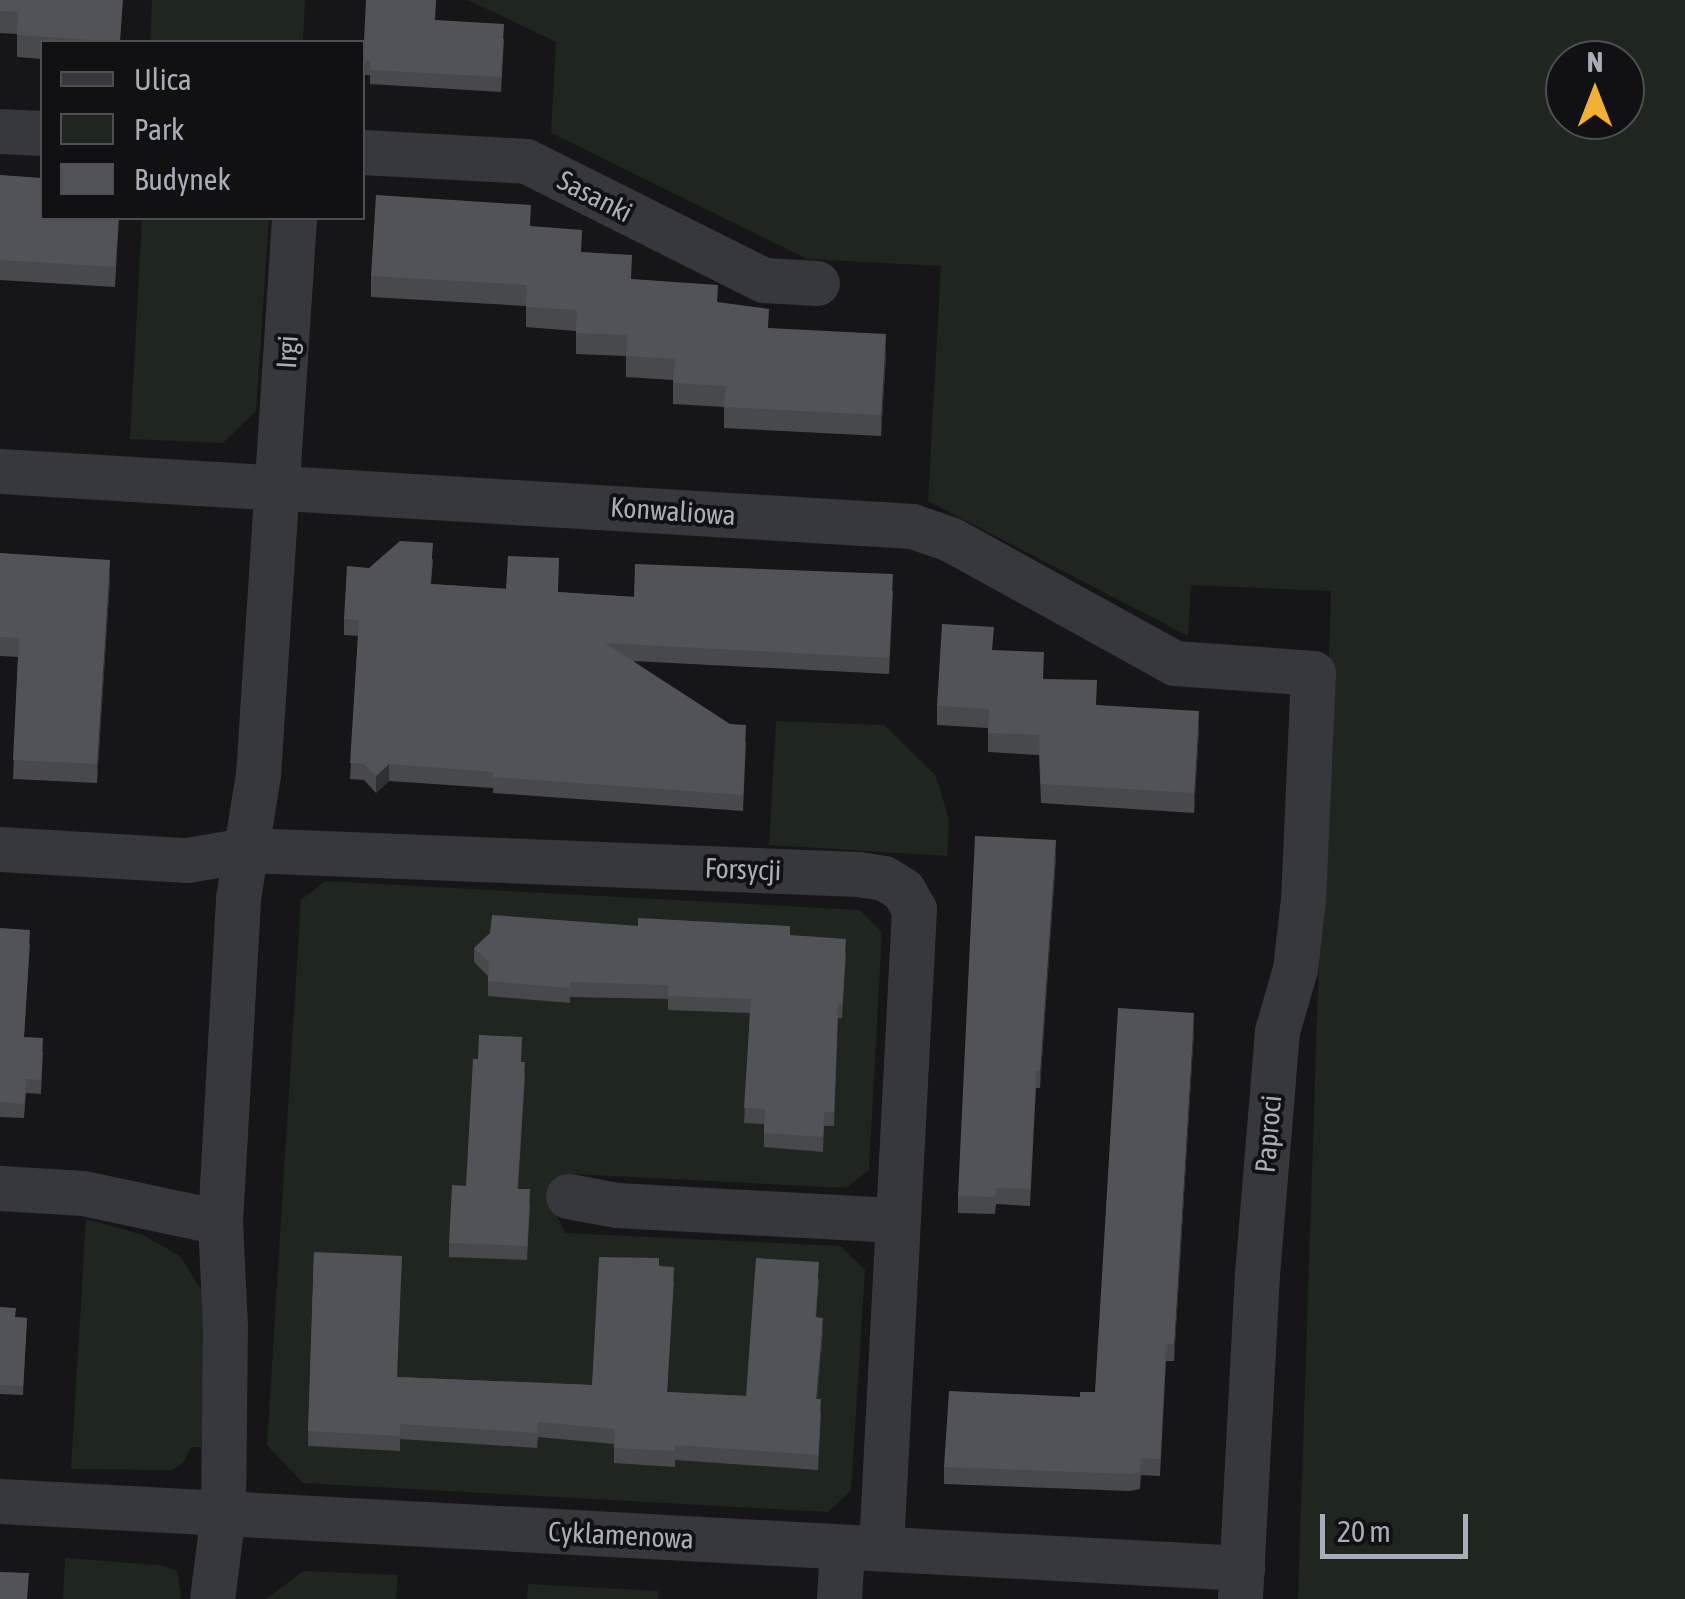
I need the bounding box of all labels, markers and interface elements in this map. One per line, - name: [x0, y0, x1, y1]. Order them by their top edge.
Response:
- legend: [40, 40, 365, 220]
- north arrow: [1545, 40, 1645, 140]
- text: N: [1587, 46, 1603, 78]
- text: Ulica: [134, 62, 192, 96]
- text: Park: [134, 112, 184, 146]
- text: Budynek: [134, 162, 231, 196]
- street label: Sasanki: [552, 163, 638, 229]
- street label: Irgi: [269, 335, 305, 369]
- street label: Konwaliowa: [609, 490, 737, 532]
- street label: Forsycji: [704, 851, 782, 887]
- street label: Paproci: [1248, 1094, 1288, 1174]
- scale bar: [1325, 1494, 1472, 1556]
- street label: Cyklamenowa: [547, 1514, 695, 1556]
- text: 20 m: [1337, 1514, 1391, 1548]

